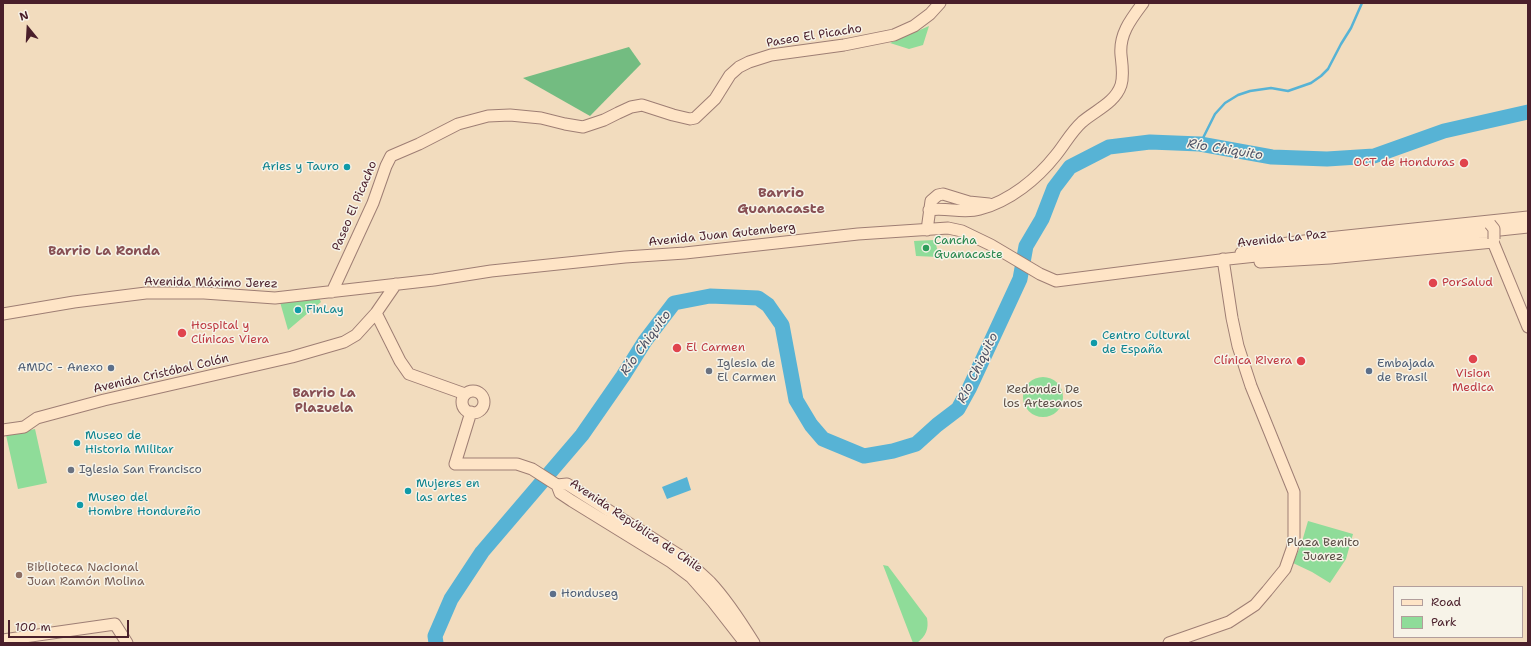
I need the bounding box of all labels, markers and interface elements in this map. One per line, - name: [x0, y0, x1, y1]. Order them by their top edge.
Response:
- north arrow: [8, 8, 48, 48]
- text: N: [18, 8, 31, 25]
- street label: Paseo El Picacho: [765, 21, 863, 51]
- water label: Río Chiquito: [1186, 136, 1264, 164]
- place label: OCT de Honduras: [1354, 156, 1455, 170]
- marker: OCT de Honduras: [1458, 157, 1470, 169]
- street label: Paseo El Picacho: [330, 159, 380, 253]
- place label: Aries y Tauro: [262, 160, 339, 174]
- marker: Aries y Tauro: [342, 162, 352, 172]
- district label: Barrio Guanacaste: [737, 185, 825, 218]
- street label: Avenida Juan Gutemberg: [648, 220, 796, 250]
- street label: Avenida La Paz: [1236, 227, 1328, 251]
- place label: Cancha Guanacaste: [934, 234, 1003, 262]
- marker: Cancha Guanacaste: [921, 243, 931, 253]
- district label: Barrio La Ronda: [48, 244, 160, 260]
- street label: Avenida Máximo Jerez: [144, 275, 278, 291]
- place label: PorSalud: [1442, 276, 1493, 290]
- marker: PorSalud: [1427, 277, 1439, 289]
- place label: FinLay: [306, 303, 344, 317]
- marker: FinLay: [293, 305, 303, 315]
- water label: Río Chiquito: [617, 307, 675, 379]
- place label: Hospital y Clínicas Viera: [191, 319, 269, 347]
- marker: Hospital y Clínicas Viera: [176, 327, 188, 339]
- place label: Centro Cultural de España: [1102, 329, 1190, 357]
- water label: Río Chiquito: [954, 330, 1002, 406]
- marker: Centro Cultural de España: [1089, 338, 1099, 348]
- place label: El Carmen: [686, 341, 745, 355]
- marker: El Carmen: [671, 342, 683, 354]
- street label: Avenida Cristóbal Colón: [92, 351, 230, 397]
- marker: Vision Medica: [1467, 353, 1479, 365]
- place label: Clínica Rivera: [1213, 354, 1292, 368]
- marker: Clínica Rivera: [1295, 355, 1307, 367]
- place label: Iglesia de El Carmen: [717, 357, 776, 385]
- place label: Embajada de Brasil: [1377, 357, 1434, 385]
- place label: AMDC - Anexo: [17, 361, 103, 375]
- marker: AMDC - Anexo: [106, 363, 116, 373]
- marker: Iglesia de El Carmen: [704, 366, 714, 376]
- marker: Embajada de Brasil: [1364, 366, 1374, 376]
- place label: Vision Medica: [1452, 367, 1494, 395]
- park label: Redondel De los Artesanos: [1003, 383, 1083, 411]
- district label: Barrio La Plazuela: [292, 386, 356, 417]
- place label: Museo de Historia Militar: [85, 429, 174, 457]
- marker: Museo de Historia Militar: [72, 438, 82, 448]
- place label: Iglesia San Francisco: [79, 463, 202, 477]
- marker: Iglesia San Francisco: [66, 465, 76, 475]
- street label: Avenida República de Chile: [567, 476, 705, 576]
- place label: Mujeres en las artes: [416, 477, 480, 505]
- marker: Mujeres en las artes: [403, 486, 413, 496]
- place label: Museo del Hombre Hondureño: [88, 491, 201, 519]
- marker: Museo del Hombre Hondureño: [75, 500, 85, 510]
- park label: Plaza Benito Juarez: [1287, 536, 1359, 564]
- place label: Biblioteca Nacional Juan Ramón Molina: [27, 561, 144, 589]
- marker: Biblioteca Nacional Juan Ramón Molina: [14, 570, 24, 580]
- legend: [1393, 586, 1523, 638]
- place label: Honduseg: [561, 587, 618, 601]
- marker: Honduseg: [548, 589, 558, 599]
- text: Road: [1431, 594, 1461, 610]
- scale bar: [10, 612, 131, 638]
- text: Park: [1431, 614, 1457, 630]
- text: 100 m: [15, 619, 51, 635]

